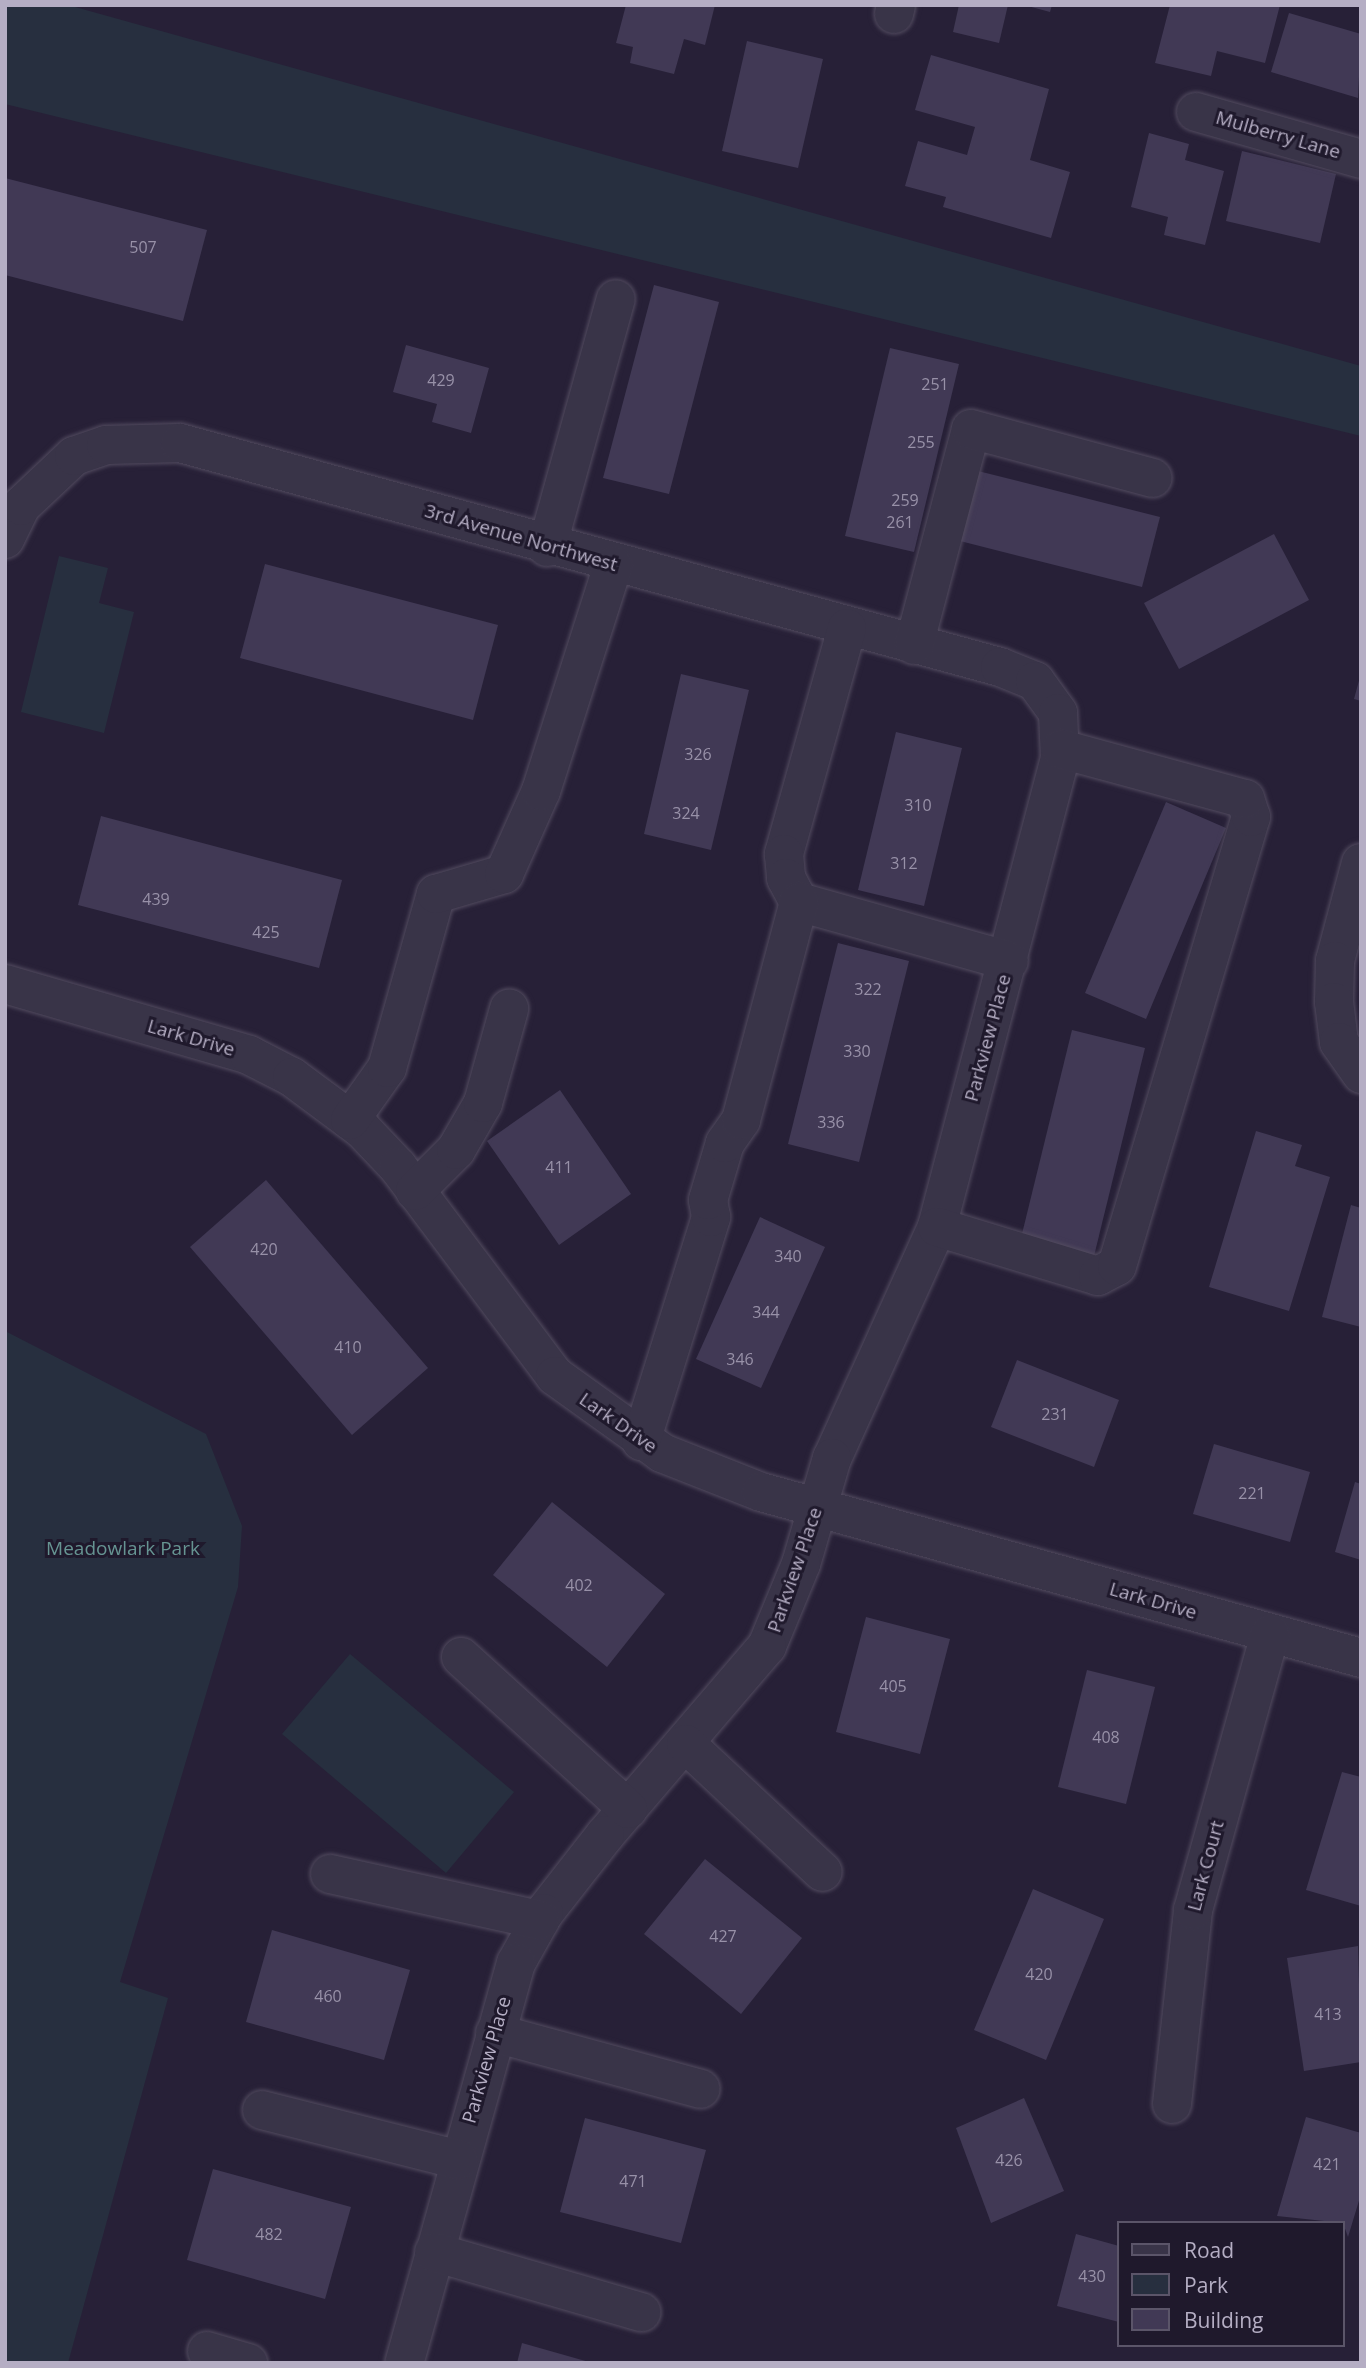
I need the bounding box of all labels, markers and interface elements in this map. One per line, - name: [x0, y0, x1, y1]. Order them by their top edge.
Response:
- street label: Mulberry Lane: [1213, 106, 1343, 164]
- house number: 507: [129, 237, 157, 257]
- house number: 429: [427, 370, 455, 390]
- house number: 251: [921, 374, 949, 394]
- house number: 255: [907, 432, 935, 452]
- house number: 259: [891, 490, 919, 510]
- street label: 3rd Avenue Northwest: [422, 500, 620, 576]
- house number: 261: [886, 512, 914, 532]
- house number: 326: [684, 744, 712, 764]
- house number: 310: [904, 795, 932, 815]
- house number: 324: [672, 803, 700, 823]
- house number: 312: [890, 853, 918, 873]
- house number: 439: [142, 889, 170, 909]
- house number: 425: [252, 922, 280, 942]
- street label: Parkview Place: [960, 972, 1016, 1104]
- house number: 322: [854, 979, 882, 999]
- street label: Lark Drive: [145, 1015, 237, 1061]
- house number: 330: [843, 1041, 871, 1061]
- house number: 336: [817, 1112, 845, 1132]
- house number: 411: [545, 1157, 573, 1177]
- house number: 420: [250, 1239, 278, 1259]
- house number: 340: [774, 1246, 802, 1266]
- house number: 344: [752, 1302, 780, 1322]
- house number: 410: [334, 1337, 362, 1357]
- house number: 346: [726, 1349, 754, 1369]
- street label: Lark Drive: [575, 1388, 661, 1458]
- house number: 231: [1041, 1404, 1069, 1424]
- house number: 221: [1238, 1483, 1266, 1503]
- street label: Parkview Place: [763, 1504, 827, 1636]
- park label: Meadowlark Park: [46, 1538, 200, 1560]
- house number: 402: [565, 1575, 593, 1595]
- street label: Lark Drive: [1107, 1578, 1199, 1624]
- house number: 405: [879, 1676, 907, 1696]
- house number: 408: [1092, 1727, 1120, 1747]
- street label: Lark Court: [1183, 1818, 1229, 1914]
- house number: 427: [709, 1926, 737, 1946]
- house number: 420: [1025, 1964, 1053, 1984]
- house number: 460: [314, 1986, 342, 2006]
- street label: Parkview Place: [458, 1994, 516, 2126]
- house number: 413: [1314, 2004, 1342, 2024]
- house number: 426: [995, 2150, 1023, 2170]
- house number: 421: [1313, 2154, 1341, 2174]
- house number: 471: [619, 2171, 647, 2191]
- legend: [1118, 2221, 1345, 2347]
- house number: 482: [255, 2224, 283, 2244]
- text: Road: [1184, 2236, 1234, 2264]
- house number: 430: [1078, 2266, 1106, 2286]
- text: Park: [1184, 2271, 1228, 2299]
- text: Building: [1184, 2306, 1263, 2334]

